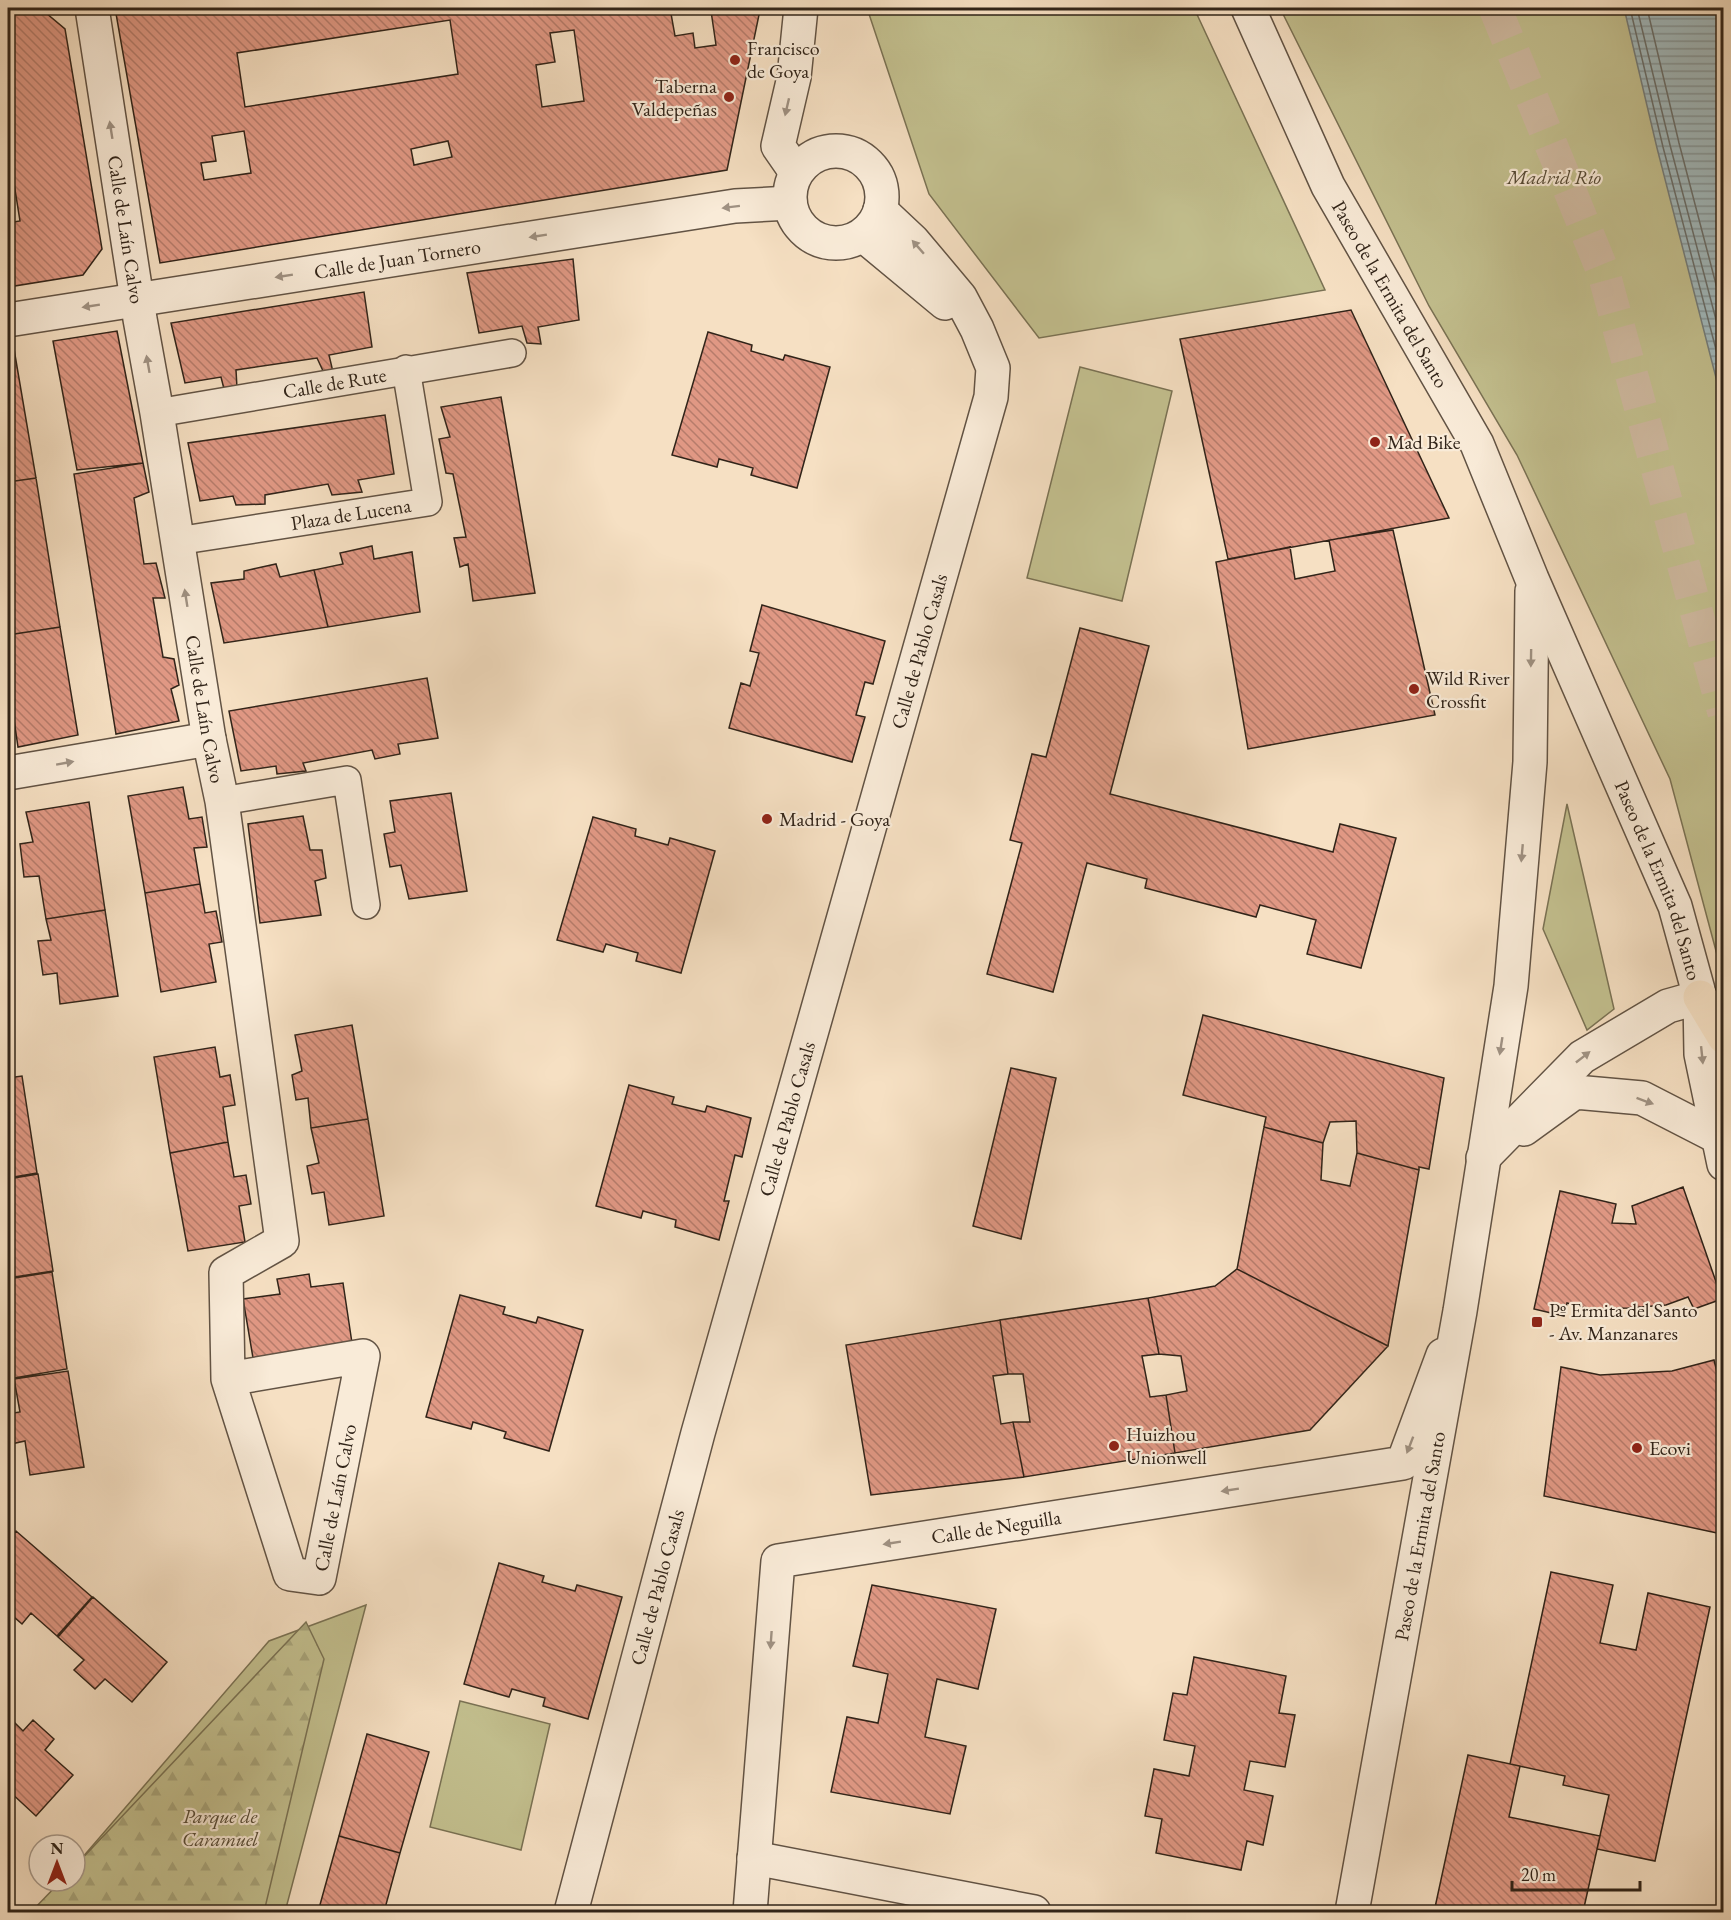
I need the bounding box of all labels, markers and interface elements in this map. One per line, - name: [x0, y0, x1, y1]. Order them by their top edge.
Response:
- place label: Francisco de Goya: [747, 35, 820, 84]
- marker: Francisco de Goya: [728, 53, 742, 67]
- place label: Taberna Valdepeñas: [632, 73, 717, 122]
- marker: Taberna Valdepeñas: [722, 90, 736, 104]
- one-way arrow: [782, 98, 792, 116]
- one-way arrow: [107, 120, 116, 139]
- street label: Calle de Laín Calvo: [102, 153, 150, 306]
- park label: Madrid Río: [1506, 164, 1601, 190]
- street label: Paseo de la Ermita del Santo: [1326, 196, 1455, 393]
- one-way arrow: [722, 202, 741, 211]
- one-way arrow: [529, 232, 548, 241]
- street label: Calle de Juan Tornero: [312, 233, 483, 285]
- one-way arrow: [912, 239, 925, 255]
- one-way arrow: [274, 272, 293, 281]
- one-way arrow: [81, 302, 100, 311]
- one-way arrow: [143, 355, 152, 374]
- street label: Calle de Rute: [281, 361, 388, 405]
- place label: Mad Bike: [1387, 429, 1461, 455]
- marker: Mad Bike: [1368, 435, 1382, 449]
- street label: Plaza de Lucena: [289, 492, 413, 536]
- street label: Calle de Pablo Casals: [885, 571, 953, 732]
- one-way arrow: [181, 588, 190, 607]
- street label: Calle de Laín Calvo: [180, 633, 231, 785]
- one-way arrow: [1526, 649, 1536, 668]
- place label: Wild River Crossfit: [1426, 665, 1510, 714]
- marker: Wild River Crossfit: [1407, 682, 1421, 696]
- one-way arrow: [56, 758, 75, 767]
- street label: Paseo de la Ermita del Santo: [1609, 776, 1708, 983]
- place label: Madrid - Goya: [779, 806, 890, 832]
- marker: Madrid - Goya: [760, 812, 774, 826]
- one-way arrow: [1517, 843, 1527, 862]
- one-way arrow: [1497, 1037, 1506, 1056]
- street label: Calle de Pablo Casals: [753, 1038, 821, 1200]
- one-way arrow: [1697, 1046, 1706, 1065]
- one-way arrow: [1576, 1052, 1591, 1064]
- one-way arrow: [1636, 1097, 1654, 1107]
- place label: Pº Ermita del Santo - Av. Manzanares: [1549, 1297, 1698, 1346]
- marker: Pº Ermita del Santo - Av. Manzanares: [1530, 1315, 1544, 1329]
- place label: Huizhou Unionwell: [1126, 1421, 1207, 1470]
- street label: Calle de Laín Calvo: [308, 1422, 362, 1574]
- street label: Paseo de la Ermita del Santo: [1388, 1429, 1451, 1643]
- place label: Ecovi: [1649, 1435, 1691, 1461]
- one-way arrow: [1404, 1436, 1414, 1454]
- marker: Huizhou Unionwell: [1107, 1439, 1121, 1453]
- marker: Ecovi: [1630, 1441, 1644, 1455]
- one-way arrow: [1220, 1486, 1239, 1495]
- street label: Calle de Neguilla: [930, 1504, 1063, 1550]
- street label: Calle de Pablo Casals: [624, 1506, 690, 1668]
- one-way arrow: [882, 1539, 901, 1548]
- one-way arrow: [767, 1631, 776, 1650]
- park label: Parque de Caramuel: [182, 1803, 259, 1852]
- north arrow: [27, 1833, 87, 1893]
- text: N: [51, 1838, 64, 1859]
- scale bar: [1512, 1854, 1640, 1892]
- text: 20 m: [1521, 1863, 1556, 1886]

